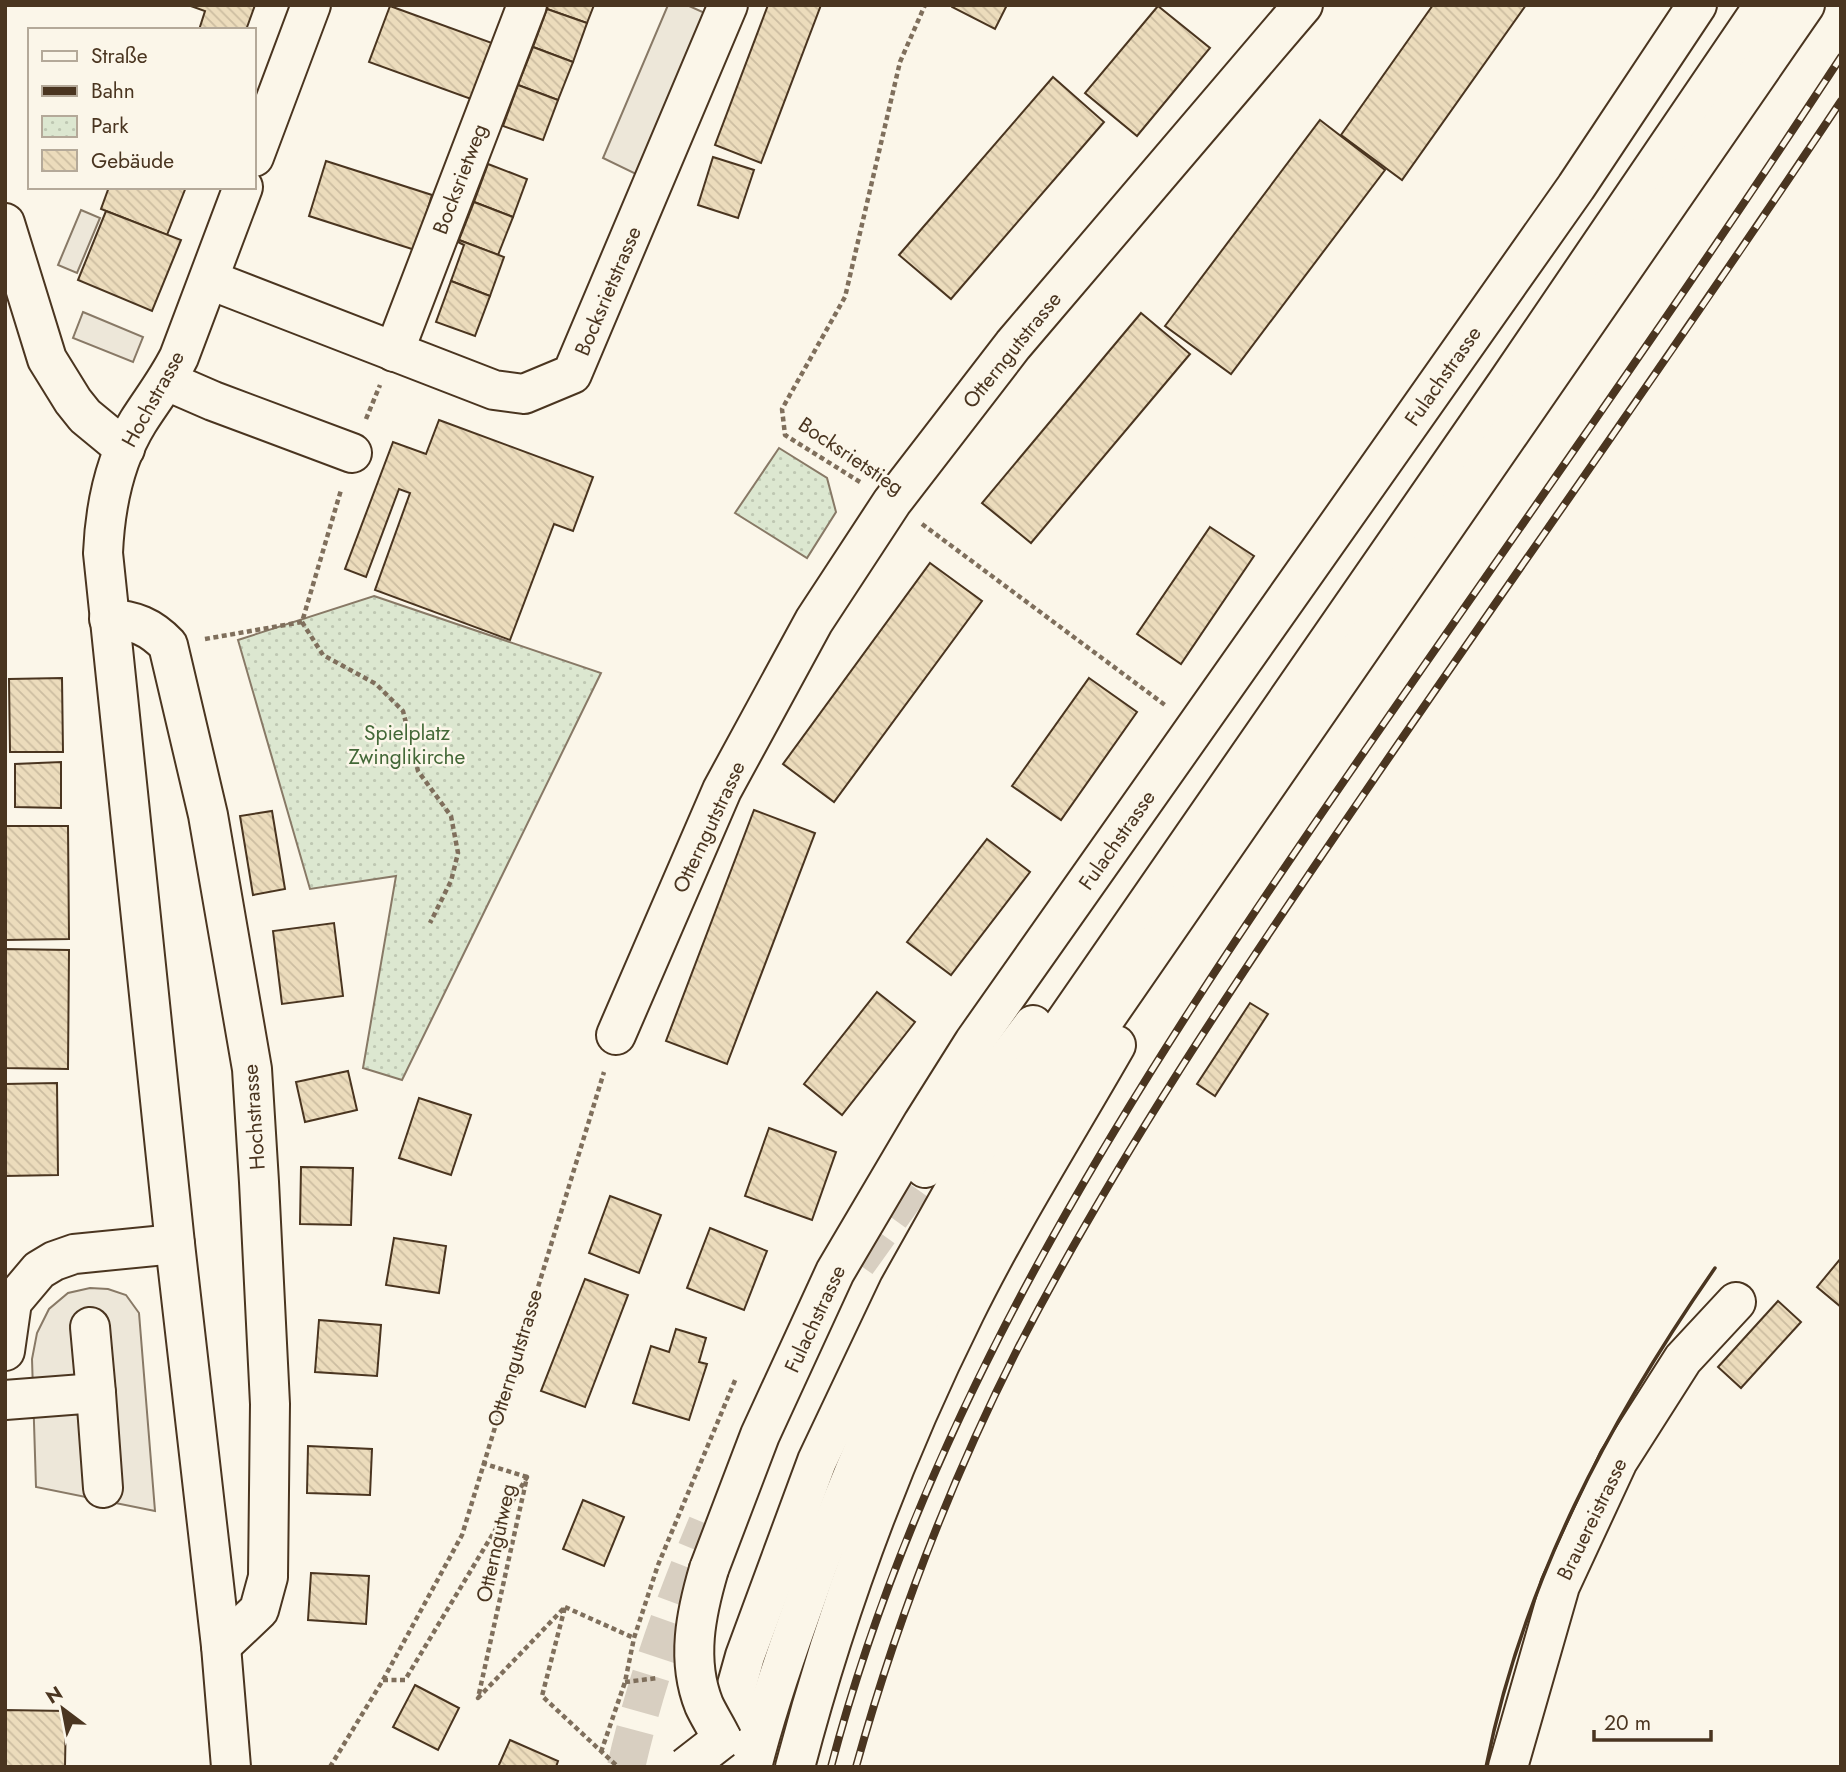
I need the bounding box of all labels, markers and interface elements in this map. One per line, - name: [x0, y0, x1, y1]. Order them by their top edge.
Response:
- legend: [28, 28, 256, 189]
- text: Straße: [91, 41, 148, 71]
- text: Bahn: [91, 76, 135, 106]
- text: Park: [91, 111, 129, 141]
- street label: Bocksrietweg: [425, 119, 495, 239]
- text: Gebäude: [91, 146, 174, 176]
- street label: Bocksrietstrasse: [567, 221, 649, 360]
- street label: Otterngutstrasse: [956, 285, 1069, 415]
- street label: Fulachstrasse: [1398, 320, 1489, 432]
- street label: Hochstrasse: [114, 345, 192, 453]
- street label: Bocksrietstieg: [792, 410, 910, 502]
- park label: Spielplatz Zwinglikirche: [349, 718, 466, 772]
- street label: Otterngutstrasse: [665, 756, 753, 898]
- street label: Fulachstrasse: [1072, 784, 1163, 896]
- street label: Hochstrasse: [235, 1063, 273, 1171]
- street label: Fulachstrasse: [777, 1260, 853, 1378]
- street label: Otterngutstrasse: [480, 1285, 550, 1430]
- street label: Brauereistrasse: [1549, 1453, 1635, 1585]
- street label: Otterngutweg: [469, 1481, 523, 1605]
- north arrow: [28, 1674, 98, 1744]
- text: N: [41, 1680, 68, 1710]
- scale bar: [1594, 1698, 1711, 1742]
- text: 20 m: [1604, 1708, 1651, 1738]

